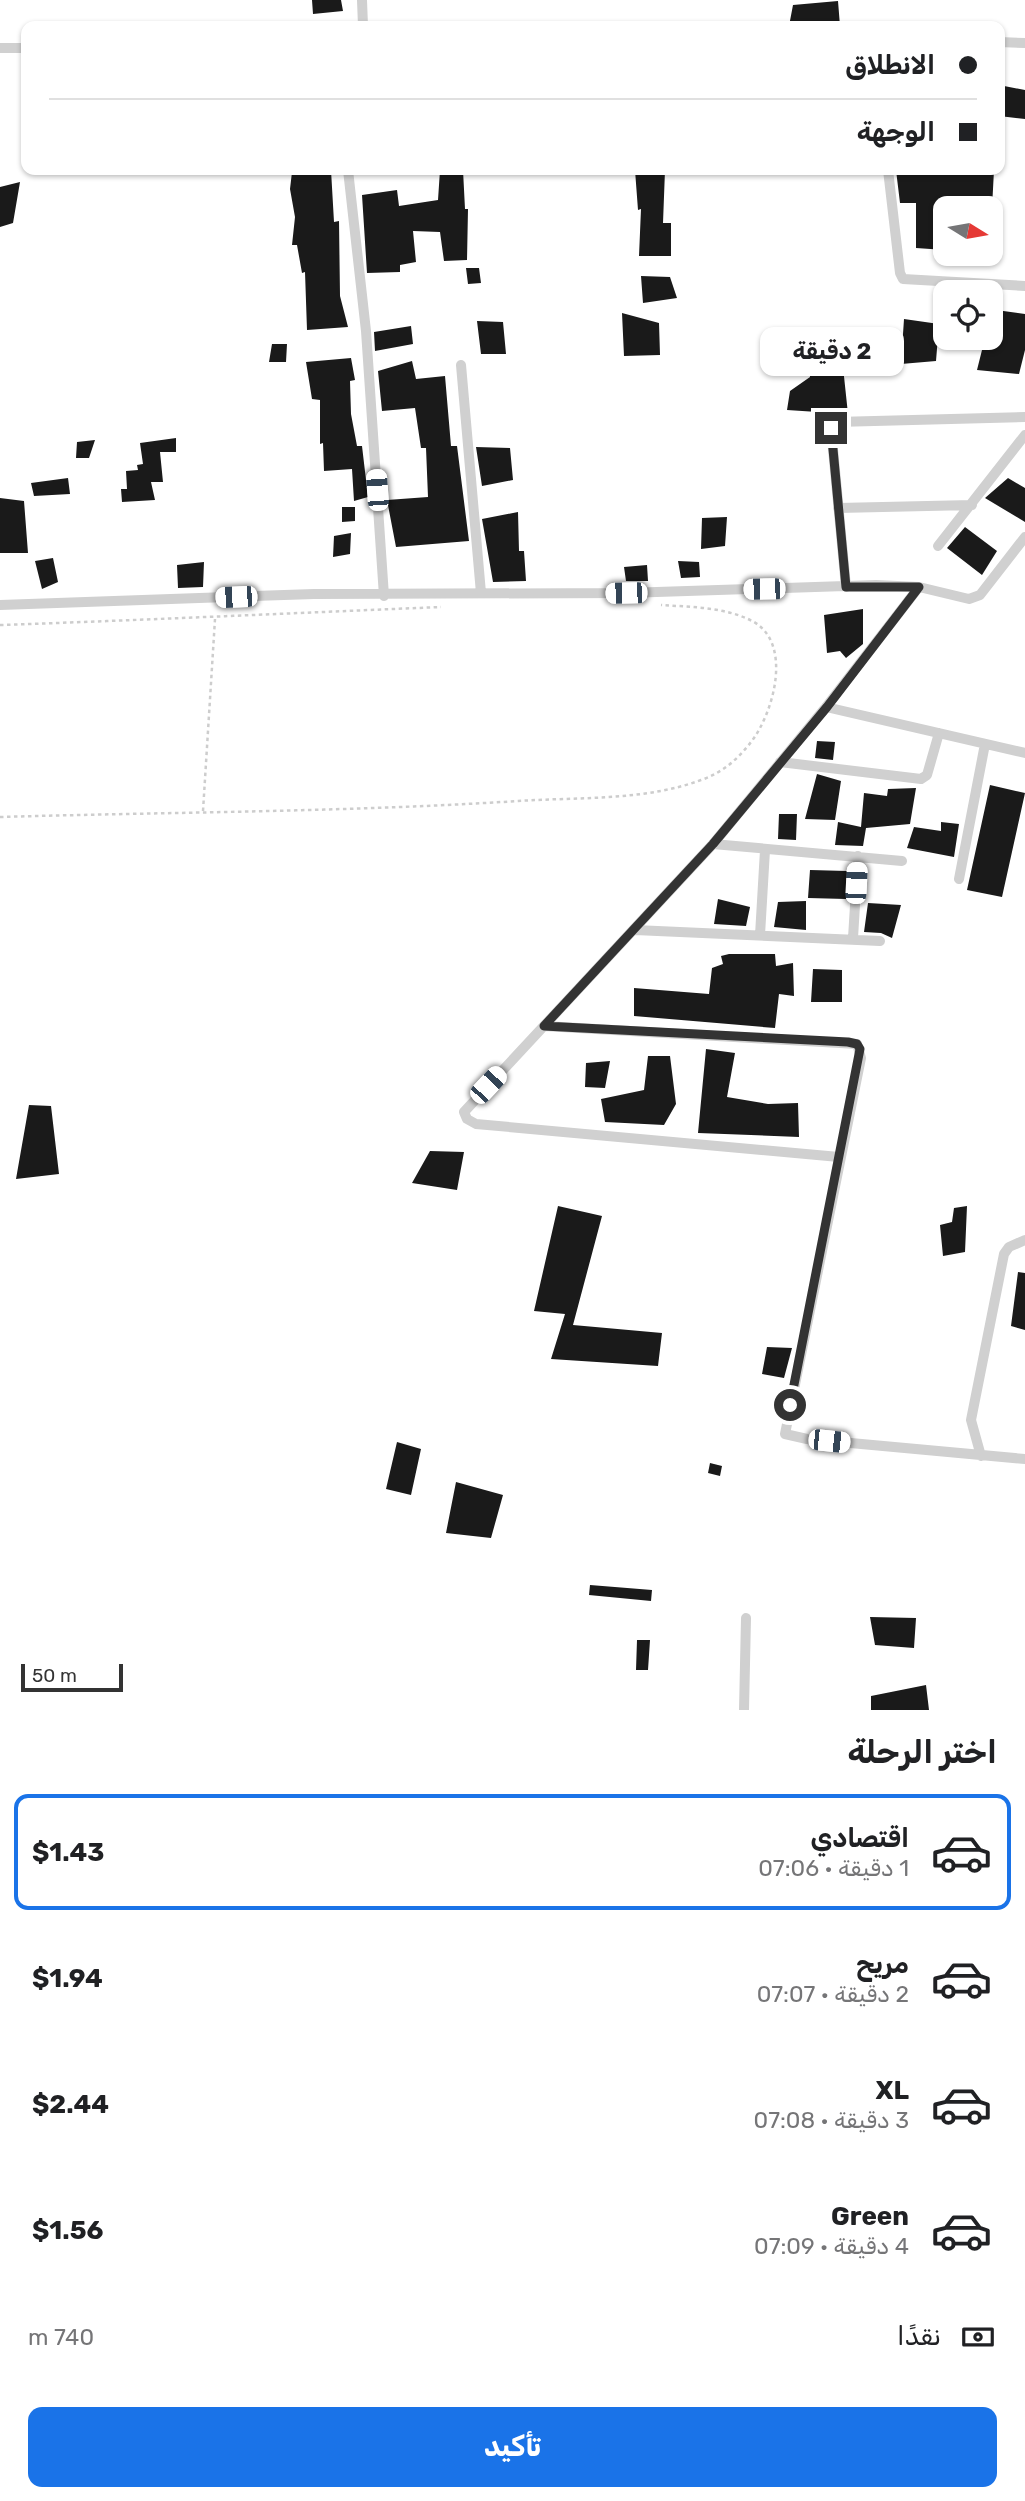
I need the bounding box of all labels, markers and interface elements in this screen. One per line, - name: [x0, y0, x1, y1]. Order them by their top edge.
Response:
- text: الانطلاق: [845, 50, 935, 81]
- text: الوجهة: [857, 117, 935, 148]
- north arrow: [933, 196, 1003, 266]
- map controls: [933, 196, 1003, 350]
- button: locate: [933, 280, 1003, 350]
- callout: 2 دقيقة: [759, 326, 903, 376]
- text: 2 دقيقة: [793, 337, 871, 365]
- route end: [815, 412, 847, 444]
- car: [366, 468, 389, 512]
- car: [743, 578, 786, 600]
- car: [605, 582, 648, 604]
- car: [215, 586, 258, 608]
- car: [845, 861, 868, 905]
- car: [466, 1062, 511, 1108]
- route start: [774, 1389, 806, 1421]
- car: [808, 1428, 851, 1454]
- scale bar: [21, 1661, 122, 1693]
- text: 50 m: [32, 1664, 77, 1687]
- text: اختر الرحلة: [847, 1733, 997, 1771]
- icon: car: [930, 1821, 993, 1884]
- text: اقتصادي: [810, 1823, 909, 1854]
- text: $1.43: [32, 1837, 104, 1868]
- text: 1 دقيقة · 07:06: [758, 1854, 909, 1882]
- icon: car: [930, 1947, 993, 2010]
- text: مريح: [856, 1949, 909, 1980]
- text: $1.94: [32, 1963, 103, 1994]
- text: 2 دقيقة · 07:07: [757, 1980, 909, 2008]
- icon: car: [930, 2073, 993, 2136]
- text: XL: [876, 2075, 909, 2106]
- text: $2.44: [32, 2089, 109, 2120]
- text: 3 دقيقة · 07:08: [754, 2106, 909, 2134]
- icon: car: [930, 2199, 993, 2262]
- text: Green: [831, 2201, 909, 2232]
- text: $1.56: [32, 2215, 103, 2246]
- text: 4 دقيقة · 07:09: [754, 2232, 909, 2260]
- icon: cash: [959, 2318, 997, 2356]
- text: نقدًا: [897, 2321, 941, 2352]
- text: 740 m: [28, 2323, 94, 2351]
- button: تأكيد: [28, 2407, 997, 2487]

